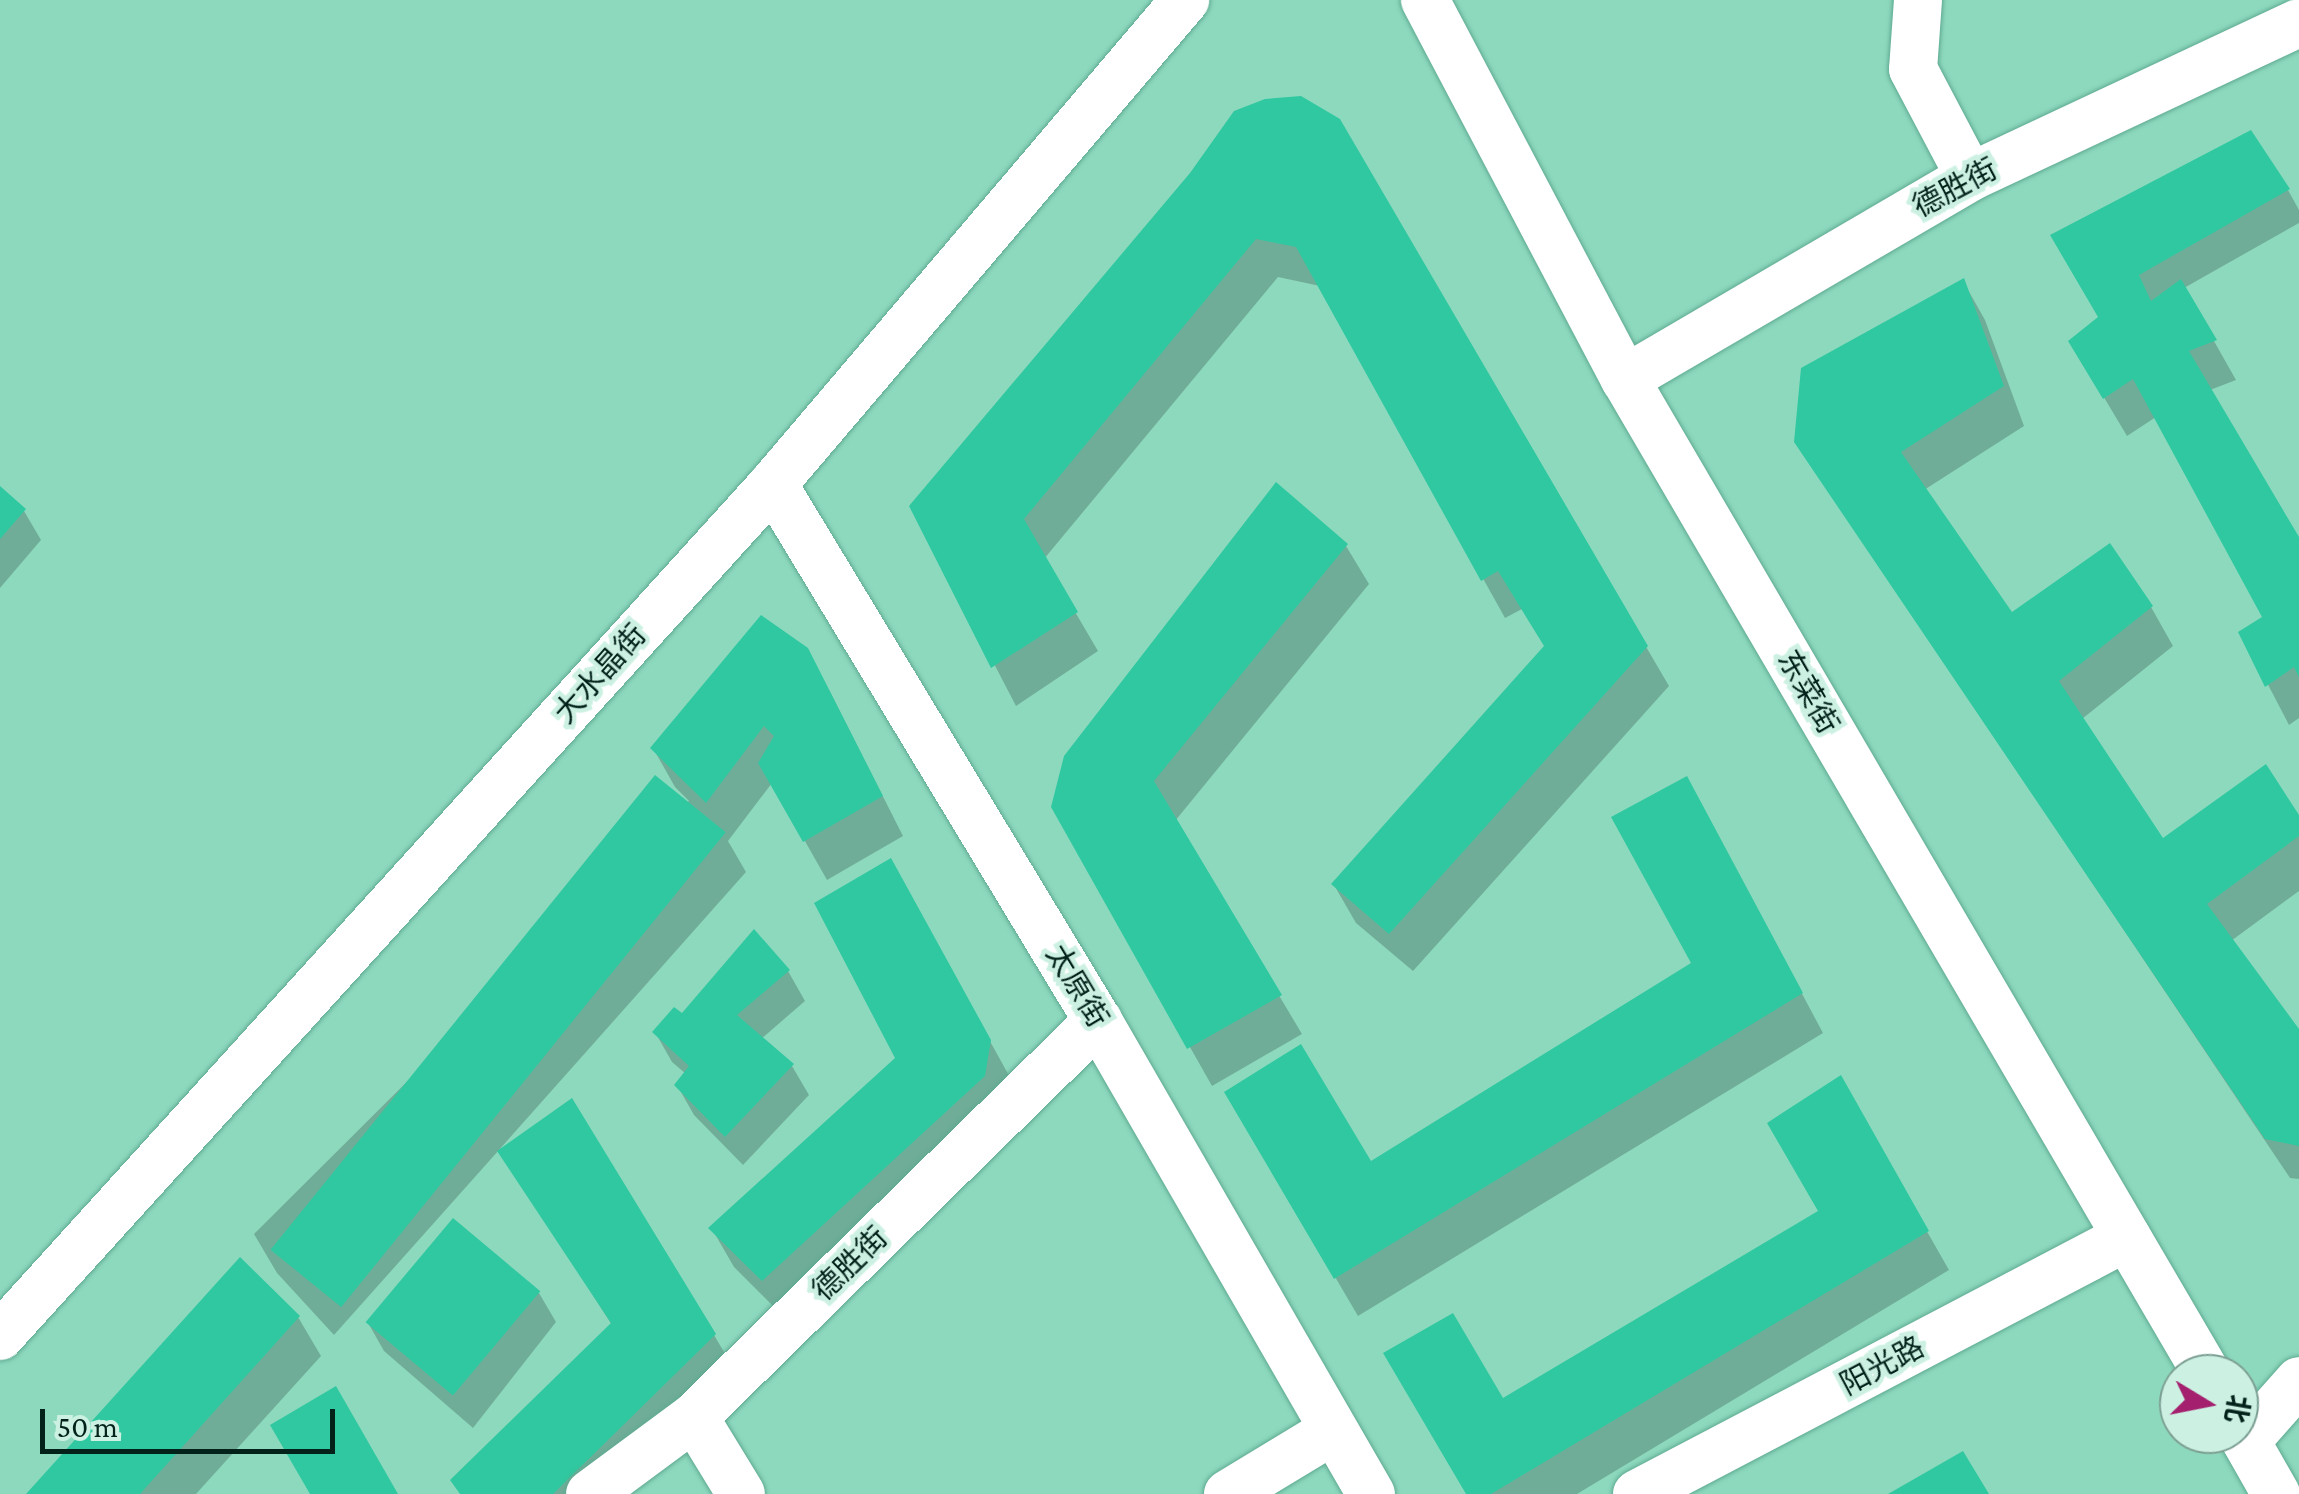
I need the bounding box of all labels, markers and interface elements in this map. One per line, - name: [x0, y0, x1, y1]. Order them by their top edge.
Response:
- street label: 德胜街: [1907, 151, 2003, 225]
- street label: 大水晶街: [546, 617, 654, 731]
- street label: 东菜街: [1770, 644, 1846, 740]
- street label: 太原街: [1038, 938, 1116, 1034]
- street label: 德胜街: [805, 1220, 895, 1308]
- street label: 阳光路: [1834, 1329, 1930, 1403]
- north arrow: [2159, 1354, 2259, 1454]
- scale bar: [45, 1389, 340, 1451]
- text: 北: [2219, 1392, 2255, 1425]
- text: 50 m: [57, 1410, 118, 1443]

